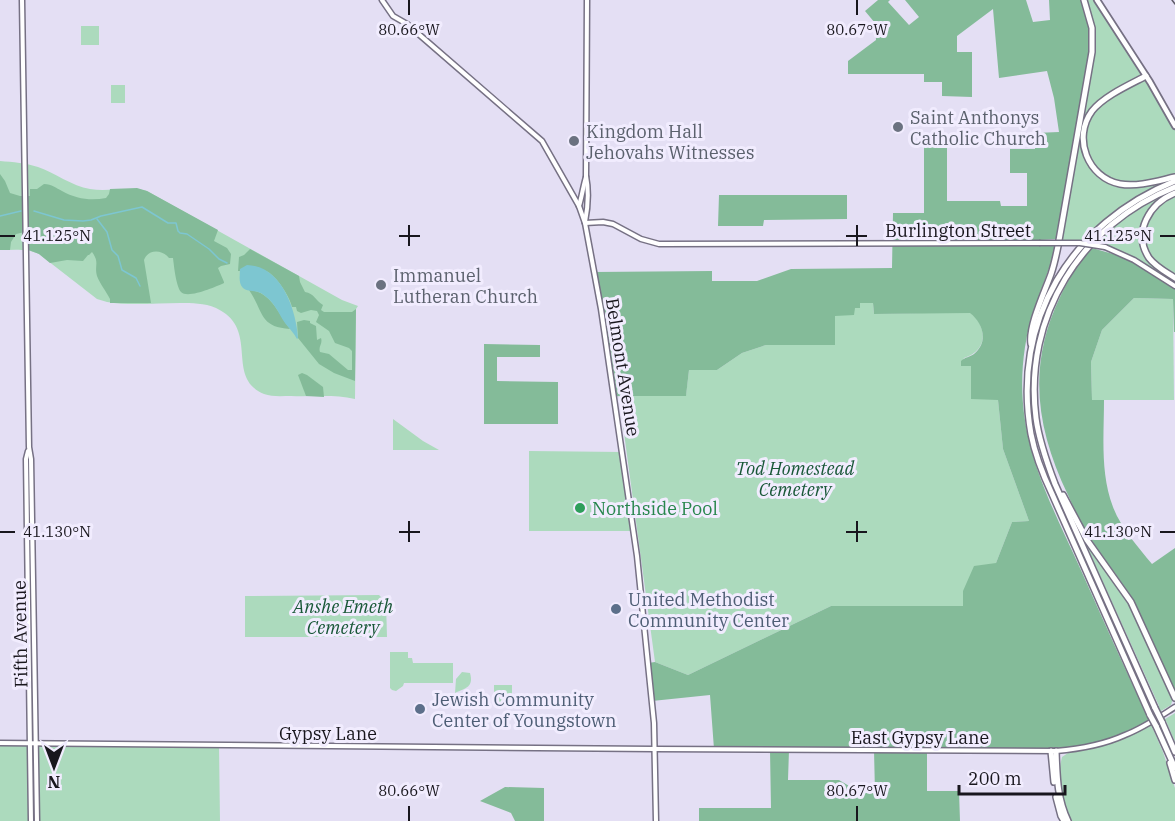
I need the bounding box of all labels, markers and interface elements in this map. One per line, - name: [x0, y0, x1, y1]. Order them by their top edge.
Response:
- text: 80.66°W: [378, 20, 440, 39]
- text: 80.67°W: [826, 20, 888, 39]
- place label: Saint Anthonys Catholic Church: [910, 106, 1046, 150]
- place label: Kingdom Hall Jehovahs Witnesses: [586, 120, 755, 164]
- marker: Saint Anthonys Catholic Church: [891, 120, 905, 134]
- marker: Kingdom Hall Jehovahs Witnesses: [567, 134, 581, 148]
- street label: Burlington Street: [885, 219, 1031, 242]
- text: 41.125°N: [23, 226, 91, 245]
- text: 41.125°N: [1084, 226, 1152, 245]
- place label: Immanuel Lutheran Church: [393, 264, 538, 308]
- marker: Immanuel Lutheran Church: [374, 278, 388, 292]
- street label: Belmont Avenue: [601, 296, 645, 438]
- park label: Tod Homestead Cemetery: [736, 457, 854, 501]
- place label: Northside Pool: [592, 497, 718, 520]
- marker: Northside Pool: [573, 501, 587, 515]
- text: 41.130°N: [23, 522, 91, 541]
- text: 41.130°N: [1084, 522, 1152, 541]
- street label: Fifth Avenue: [8, 580, 32, 688]
- place label: United Methodist Community Center: [628, 588, 789, 632]
- park label: Anshe Emeth Cemetery: [292, 595, 393, 639]
- marker: United Methodist Community Center: [609, 602, 623, 616]
- place label: Jewish Community Center of Youngstown: [432, 688, 616, 732]
- marker: Jewish Community Center of Youngstown: [413, 702, 427, 716]
- street label: Gypsy Lane: [279, 722, 377, 745]
- street label: East Gypsy Lane: [851, 726, 989, 749]
- north arrow: [24, 737, 84, 797]
- scale bar: [959, 758, 1066, 796]
- text: 200 m: [968, 767, 1022, 790]
- text: N: [48, 772, 60, 792]
- text: 80.66°W: [378, 781, 440, 800]
- text: 80.67°W: [826, 781, 888, 800]

